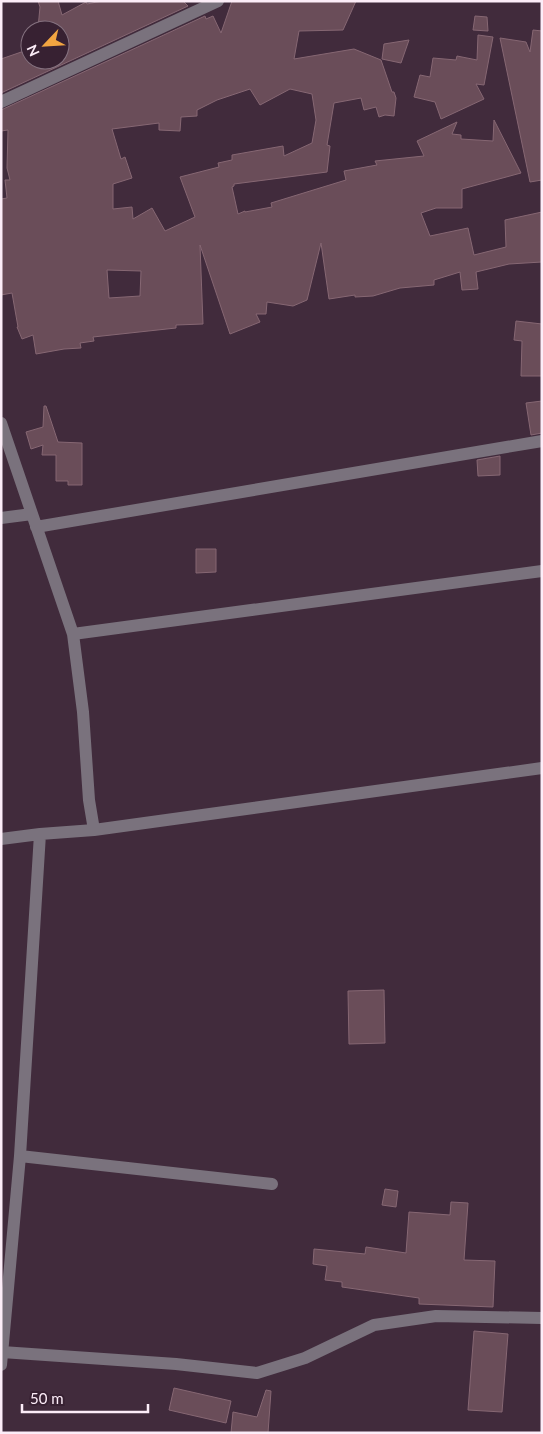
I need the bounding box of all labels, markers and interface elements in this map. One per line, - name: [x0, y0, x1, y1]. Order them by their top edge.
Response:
- north arrow: [20, 20, 70, 70]
- text: N: [23, 42, 43, 59]
- scale bar: [22, 1382, 149, 1414]
- text: 50 m: [30, 1389, 64, 1407]

